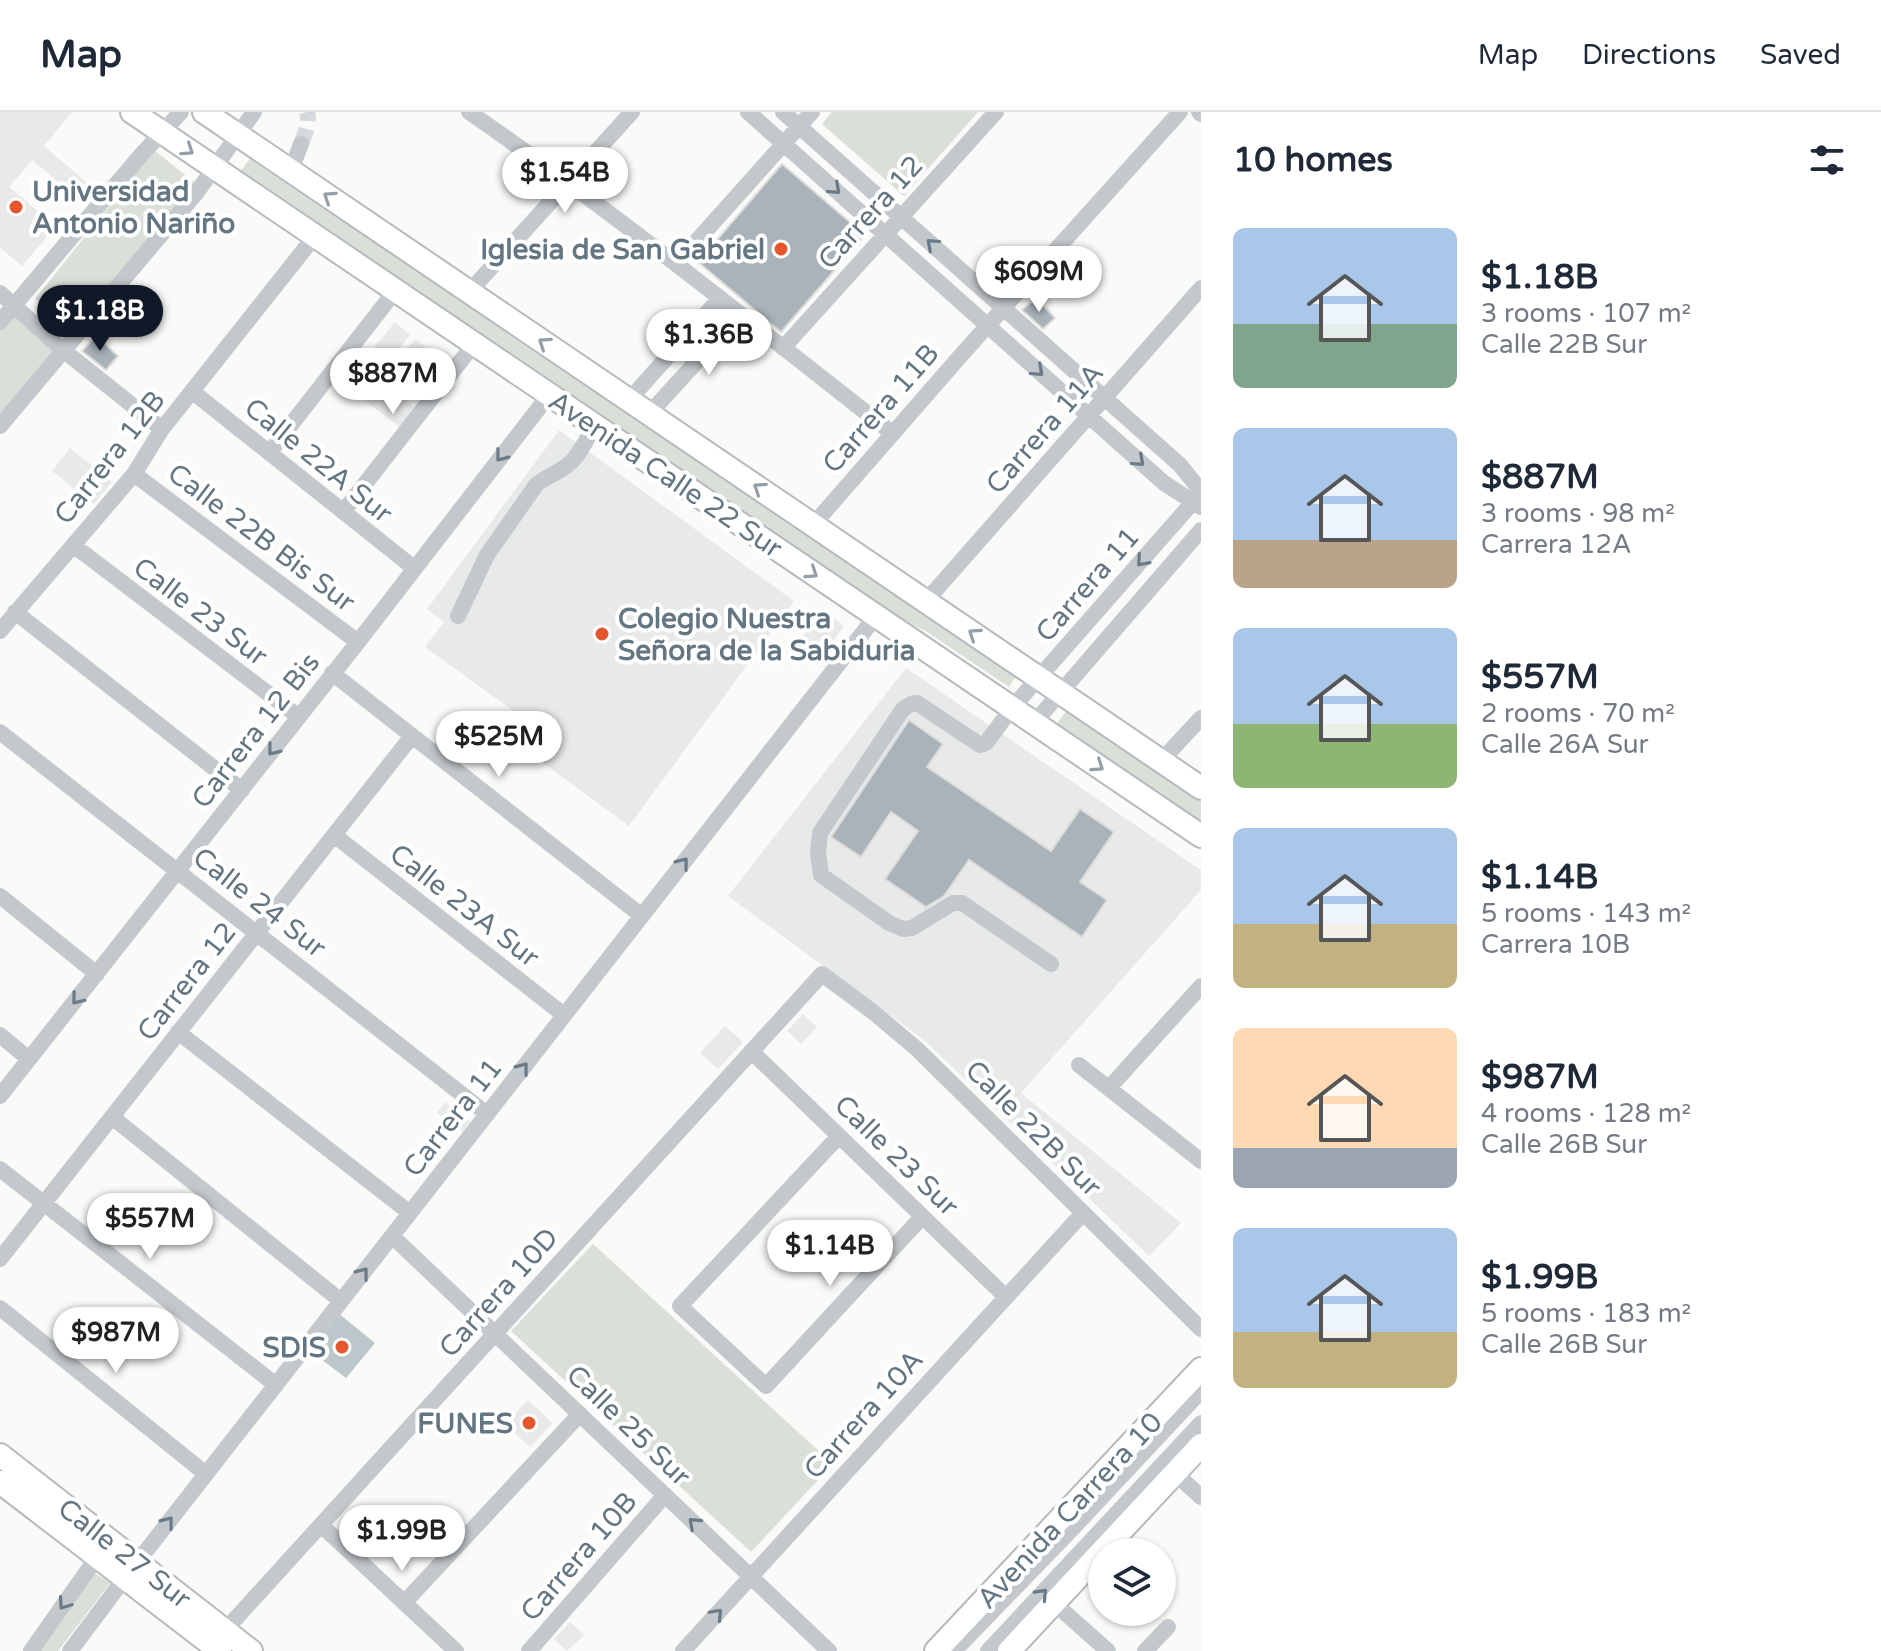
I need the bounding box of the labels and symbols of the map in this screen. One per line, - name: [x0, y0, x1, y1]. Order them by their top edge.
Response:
- one-way arrow: [180, 140, 194, 155]
- pin: $1.54B: [500, 147, 630, 215]
- street label: Carrera 12: [811, 149, 931, 276]
- place label: Universidad Antonio Nariño: [32, 175, 235, 241]
- one-way arrow: [825, 179, 840, 194]
- one-way arrow: [323, 192, 337, 207]
- marker: Universidad Antonio Nariño: [7, 198, 25, 216]
- place label: Iglesia de San Gabriel: [480, 233, 765, 267]
- one-way arrow: [926, 239, 941, 254]
- marker: Iglesia de San Gabriel: [772, 240, 790, 258]
- pin: $609M: [983, 246, 1095, 314]
- pin: $1.18B: [35, 285, 165, 353]
- pin: $1.36B: [644, 309, 774, 377]
- one-way arrow: [538, 337, 552, 352]
- street label: Carrera 11B: [815, 337, 946, 480]
- pin: $887M: [337, 348, 449, 416]
- street label: Carrera 11A: [979, 356, 1111, 501]
- one-way arrow: [1029, 361, 1044, 375]
- street label: Carrera 12B: [47, 384, 173, 531]
- street label: Avenida Calle 22 Sur: [542, 384, 789, 566]
- street label: Calle 22A Sur: [238, 391, 399, 531]
- one-way arrow: [496, 447, 510, 462]
- one-way arrow: [1130, 452, 1145, 466]
- street label: Calle 22B Bis Sur: [161, 456, 362, 619]
- one-way arrow: [754, 483, 768, 498]
- street label: Carrera 11: [1029, 520, 1147, 649]
- street label: Calle 23 Sur: [126, 550, 275, 674]
- one-way arrow: [1137, 551, 1152, 566]
- one-way arrow: [803, 563, 817, 578]
- place label: Colegio Nuestra Señora de la Sabiduria: [618, 602, 915, 668]
- marker: Colegio Nuestra Señora de la Sabiduria: [593, 625, 611, 643]
- one-way arrow: [969, 629, 983, 644]
- street label: Carrera 12 Bis: [185, 646, 327, 815]
- pin: $525M: [443, 711, 555, 779]
- one-way arrow: [268, 741, 282, 756]
- one-way arrow: [1090, 756, 1104, 771]
- street label: Calle 23A Sur: [383, 837, 546, 975]
- street label: Calle 24 Sur: [186, 840, 333, 965]
- one-way arrow: [673, 858, 687, 872]
- street label: Carrera 12: [130, 916, 244, 1048]
- one-way arrow: [73, 990, 87, 1005]
- street label: Carrera 11: [396, 1052, 510, 1184]
- street label: Calle 22B Sur: [958, 1053, 1109, 1204]
- one-way arrow: [513, 1062, 527, 1077]
- street label: Calle 23 Sur: [827, 1088, 966, 1224]
- pin: $557M: [94, 1193, 206, 1261]
- pin: $1.14B: [765, 1220, 895, 1288]
- street label: Carrera 10D: [432, 1221, 566, 1364]
- one-way arrow: [353, 1267, 367, 1282]
- pin: $987M: [60, 1307, 172, 1375]
- place label: SDIS: [262, 1331, 326, 1365]
- marker: SDIS: [333, 1338, 351, 1356]
- street label: Carrera 10A: [797, 1343, 931, 1486]
- street label: Calle 25 Sur: [559, 1358, 698, 1494]
- street label: Avenida Carrera 10: [970, 1405, 1169, 1616]
- place label: FUNES: [417, 1407, 513, 1441]
- marker: FUNES: [520, 1414, 538, 1432]
- street label: Carrera 10B: [513, 1485, 644, 1628]
- street label: Calle 27 Sur: [51, 1491, 198, 1616]
- pin: $1.99B: [337, 1505, 467, 1573]
- one-way arrow: [159, 1516, 173, 1531]
- one-way arrow: [689, 1517, 703, 1532]
- one-way arrow: [1032, 1589, 1047, 1603]
- one-way arrow: [59, 1595, 74, 1610]
- one-way arrow: [707, 1608, 721, 1623]

